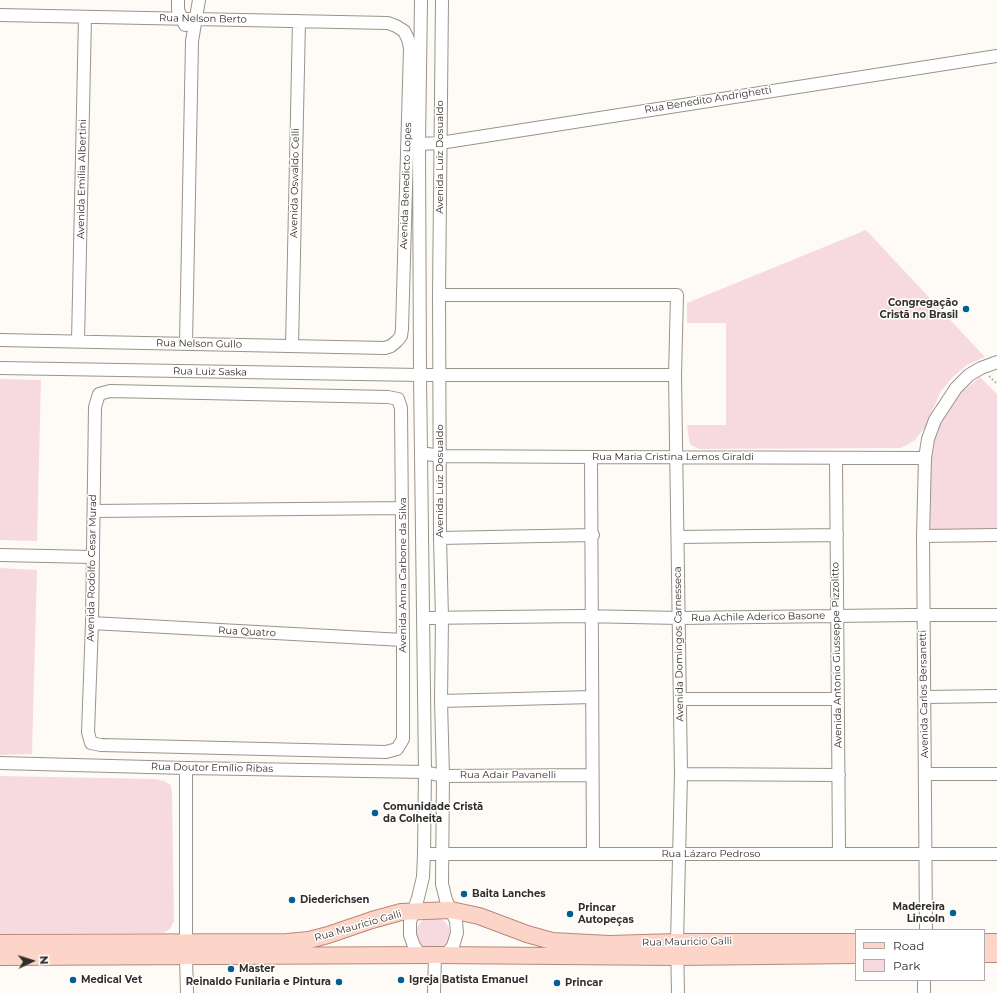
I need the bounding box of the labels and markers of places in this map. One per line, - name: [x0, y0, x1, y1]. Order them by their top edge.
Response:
- place label: Congregação Cristã no Brasil: [880, 297, 958, 320]
- marker: Congregação Cristã no Brasil: [961, 304, 971, 314]
- place label: Comunidade Cristã da Colheita: [383, 801, 483, 824]
- marker: Comunidade Cristã da Colheita: [370, 808, 380, 818]
- place label: Baita Lanches: [472, 888, 546, 900]
- marker: Baita Lanches: [459, 889, 469, 899]
- place label: Diederichsen: [300, 894, 369, 906]
- marker: Diederichsen: [287, 895, 297, 905]
- place label: Madereira Lincoln: [892, 901, 945, 924]
- place label: Princar Autopeças: [578, 902, 634, 926]
- marker: Madereira Lincoln: [948, 908, 958, 918]
- marker: Princar Autopeças: [565, 909, 575, 919]
- place label: Master: [239, 963, 275, 975]
- marker: Master: [226, 964, 236, 974]
- place label: Medical Vet: [81, 974, 142, 986]
- place label: Igreja Batista Emanuel: [409, 974, 528, 986]
- marker: Medical Vet: [68, 975, 78, 985]
- marker: Igreja Batista Emanuel: [396, 975, 406, 985]
- place label: Reinaldo Funilaria e Pintura: [186, 976, 331, 988]
- marker: Reinaldo Funilaria e Pintura: [334, 977, 344, 987]
- place label: Princar: [565, 977, 603, 989]
- marker: Princar: [552, 978, 562, 988]

